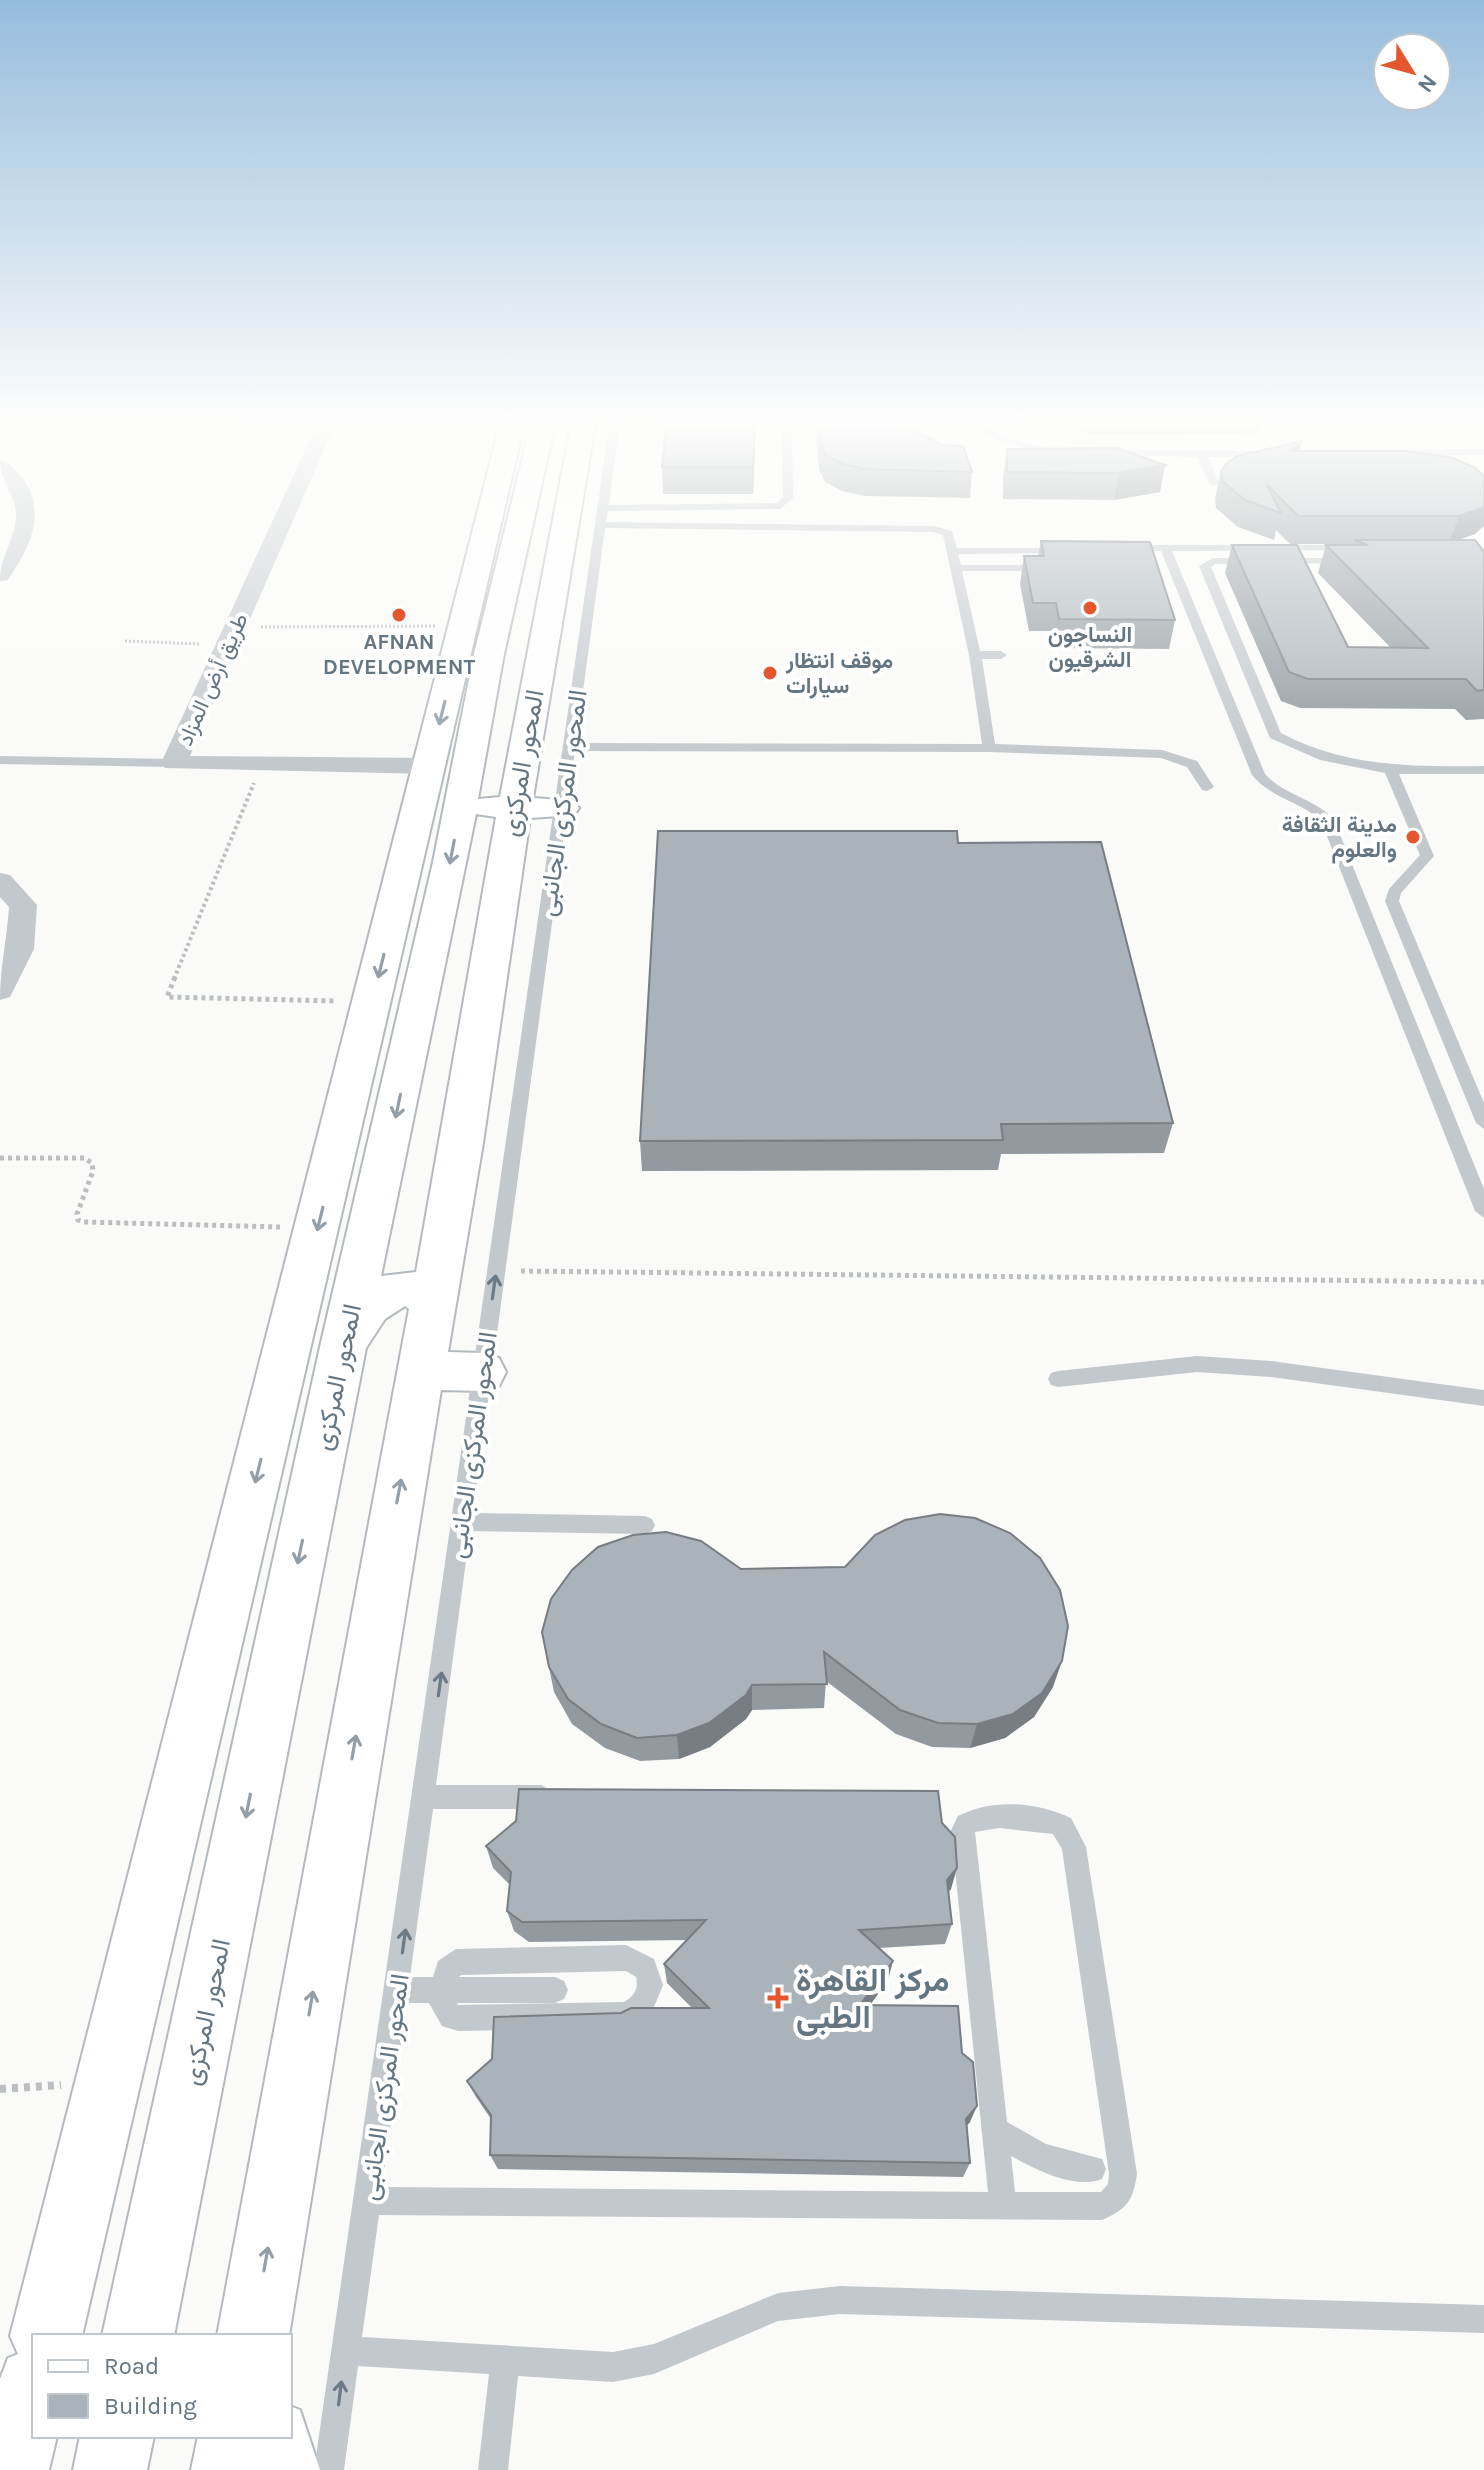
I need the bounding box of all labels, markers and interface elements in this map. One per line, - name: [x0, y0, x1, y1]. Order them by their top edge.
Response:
- north arrow: [1372, 32, 1452, 112]
- text: N: [1412, 69, 1442, 98]
- marker: النساجون الشرقيون: [1081, 599, 1099, 617]
- marker: AFNAN DEVELOPMENT: [390, 606, 408, 624]
- street label: طريق أرض المزاد: [172, 609, 254, 750]
- place label: النساجون الشرقيون: [1048, 622, 1132, 673]
- place label: AFNAN DEVELOPMENT: [323, 629, 476, 680]
- place label: موقف انتظار سيارات: [785, 648, 893, 699]
- marker: موقف انتظار سيارات: [761, 664, 779, 682]
- street label: المحور المركزى: [494, 687, 551, 839]
- street label: المحور المركزى الجانبى: [531, 688, 594, 918]
- one-way arrow: [434, 700, 449, 726]
- place label: مدينة الثقافة والعلوم: [1282, 812, 1397, 864]
- marker: مدينة الثقافة والعلوم: [1404, 828, 1422, 846]
- one-way arrow: [443, 839, 458, 864]
- one-way arrow: [373, 953, 388, 978]
- one-way arrow: [390, 1093, 405, 1119]
- one-way arrow: [311, 1205, 326, 1231]
- one-way arrow: [487, 1275, 502, 1301]
- street label: المحور المركزى: [307, 1301, 368, 1453]
- street label: المحور المركزى الجانبى: [441, 1330, 504, 1560]
- one-way arrow: [250, 1458, 265, 1484]
- one-way arrow: [393, 1478, 408, 1504]
- one-way arrow: [292, 1538, 307, 1564]
- one-way arrow: [432, 1671, 447, 1698]
- one-way arrow: [347, 1734, 362, 1760]
- one-way arrow: [240, 1793, 255, 1819]
- one-way arrow: [397, 1929, 412, 1954]
- street label: المحور المركزى: [176, 1936, 237, 2088]
- place label: مركز القاهرة الطبى: [796, 1962, 949, 2036]
- street label: المحور المركزى الجانبى: [353, 1972, 416, 2202]
- marker: مركز القاهرة الطبى: [767, 1987, 789, 2009]
- one-way arrow: [304, 1991, 319, 2016]
- one-way arrow: [260, 2247, 275, 2272]
- legend: [32, 2334, 292, 2438]
- text: Road: [104, 2352, 159, 2380]
- one-way arrow: [332, 2380, 347, 2407]
- text: Building: [104, 2392, 197, 2420]

